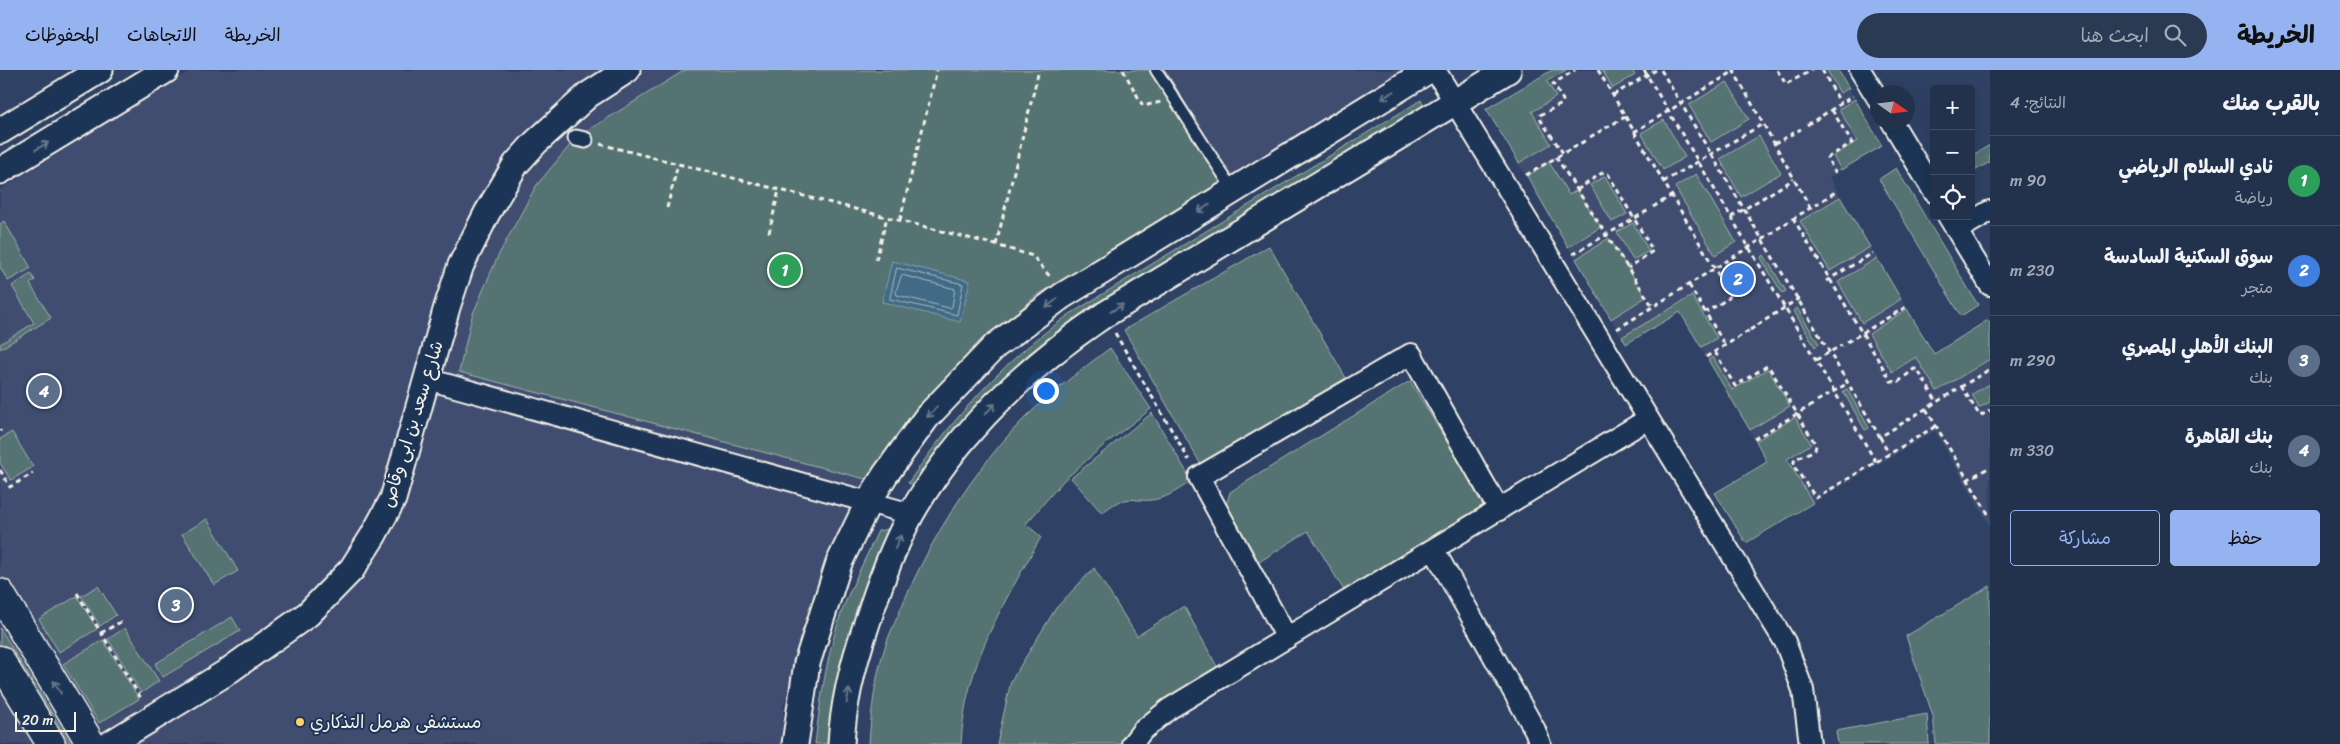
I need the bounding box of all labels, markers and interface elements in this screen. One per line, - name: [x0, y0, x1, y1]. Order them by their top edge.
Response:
- search box: [1857, 13, 2207, 58]
- text: الخريطة: [2237, 14, 2315, 56]
- text: المحفوظات: [25, 19, 99, 51]
- text: الاتجاهات: [127, 19, 197, 51]
- text: الخريطة: [225, 19, 281, 51]
- text: ابحث هنا: [2080, 19, 2149, 52]
- icon: search: [2161, 21, 2189, 49]
- text: بالقرب منك: [2222, 84, 2320, 122]
- north arrow: [1870, 85, 1915, 130]
- map controls: [1930, 85, 1975, 220]
- button: +: [1930, 85, 1975, 130]
- text: النتائج: 4: [2010, 88, 2066, 117]
- one-way arrow: [1381, 91, 1395, 101]
- button: −: [1930, 130, 1975, 175]
- one-way arrow: [34, 141, 48, 151]
- text: نادي السلام الرياضي: [2118, 150, 2273, 183]
- text: 90 m: [2010, 166, 2046, 195]
- text: 1: [2301, 166, 2307, 195]
- button: locate: [1930, 175, 1975, 220]
- text: رياضة: [2235, 183, 2273, 212]
- one-way arrow: [1198, 203, 1212, 213]
- text: سوق السكنية السادسة: [2104, 240, 2273, 273]
- pin: 1: [769, 251, 801, 289]
- text: 230 m: [2010, 256, 2055, 285]
- text: 2: [2299, 256, 2309, 285]
- pin: 2: [1722, 260, 1754, 298]
- text: متجر: [2242, 273, 2273, 302]
- one-way arrow: [1045, 298, 1059, 308]
- one-way arrow: [1109, 302, 1123, 312]
- text: البنك الأهلي المصري: [2122, 330, 2273, 363]
- street label: شارع سعد بن ابى وقاص: [371, 336, 453, 512]
- text: 290 m: [2010, 346, 2056, 375]
- text: 3: [2300, 346, 2308, 375]
- text: بنك: [2249, 363, 2273, 392]
- pin: 4: [28, 372, 60, 410]
- your location: [1033, 378, 1059, 404]
- one-way arrow: [984, 403, 997, 415]
- one-way arrow: [926, 405, 938, 418]
- text: بنك القاهرة: [2185, 420, 2273, 453]
- text: 330 m: [2010, 436, 2054, 465]
- text: 4: [2299, 436, 2309, 465]
- text: بنك: [2249, 453, 2273, 482]
- button: مشاركة: [2010, 510, 2160, 566]
- button: حفظ: [2170, 510, 2320, 566]
- one-way arrow: [894, 535, 904, 550]
- pin: 3: [160, 586, 192, 624]
- one-way arrow: [52, 681, 62, 695]
- one-way arrow: [844, 688, 853, 704]
- place label: مستشفى هرمل التذكاري: [310, 706, 481, 738]
- text: 20 m: [22, 708, 53, 733]
- scale bar: [15, 709, 76, 732]
- marker: مستشفى هرمل التذكاري: [294, 716, 306, 728]

